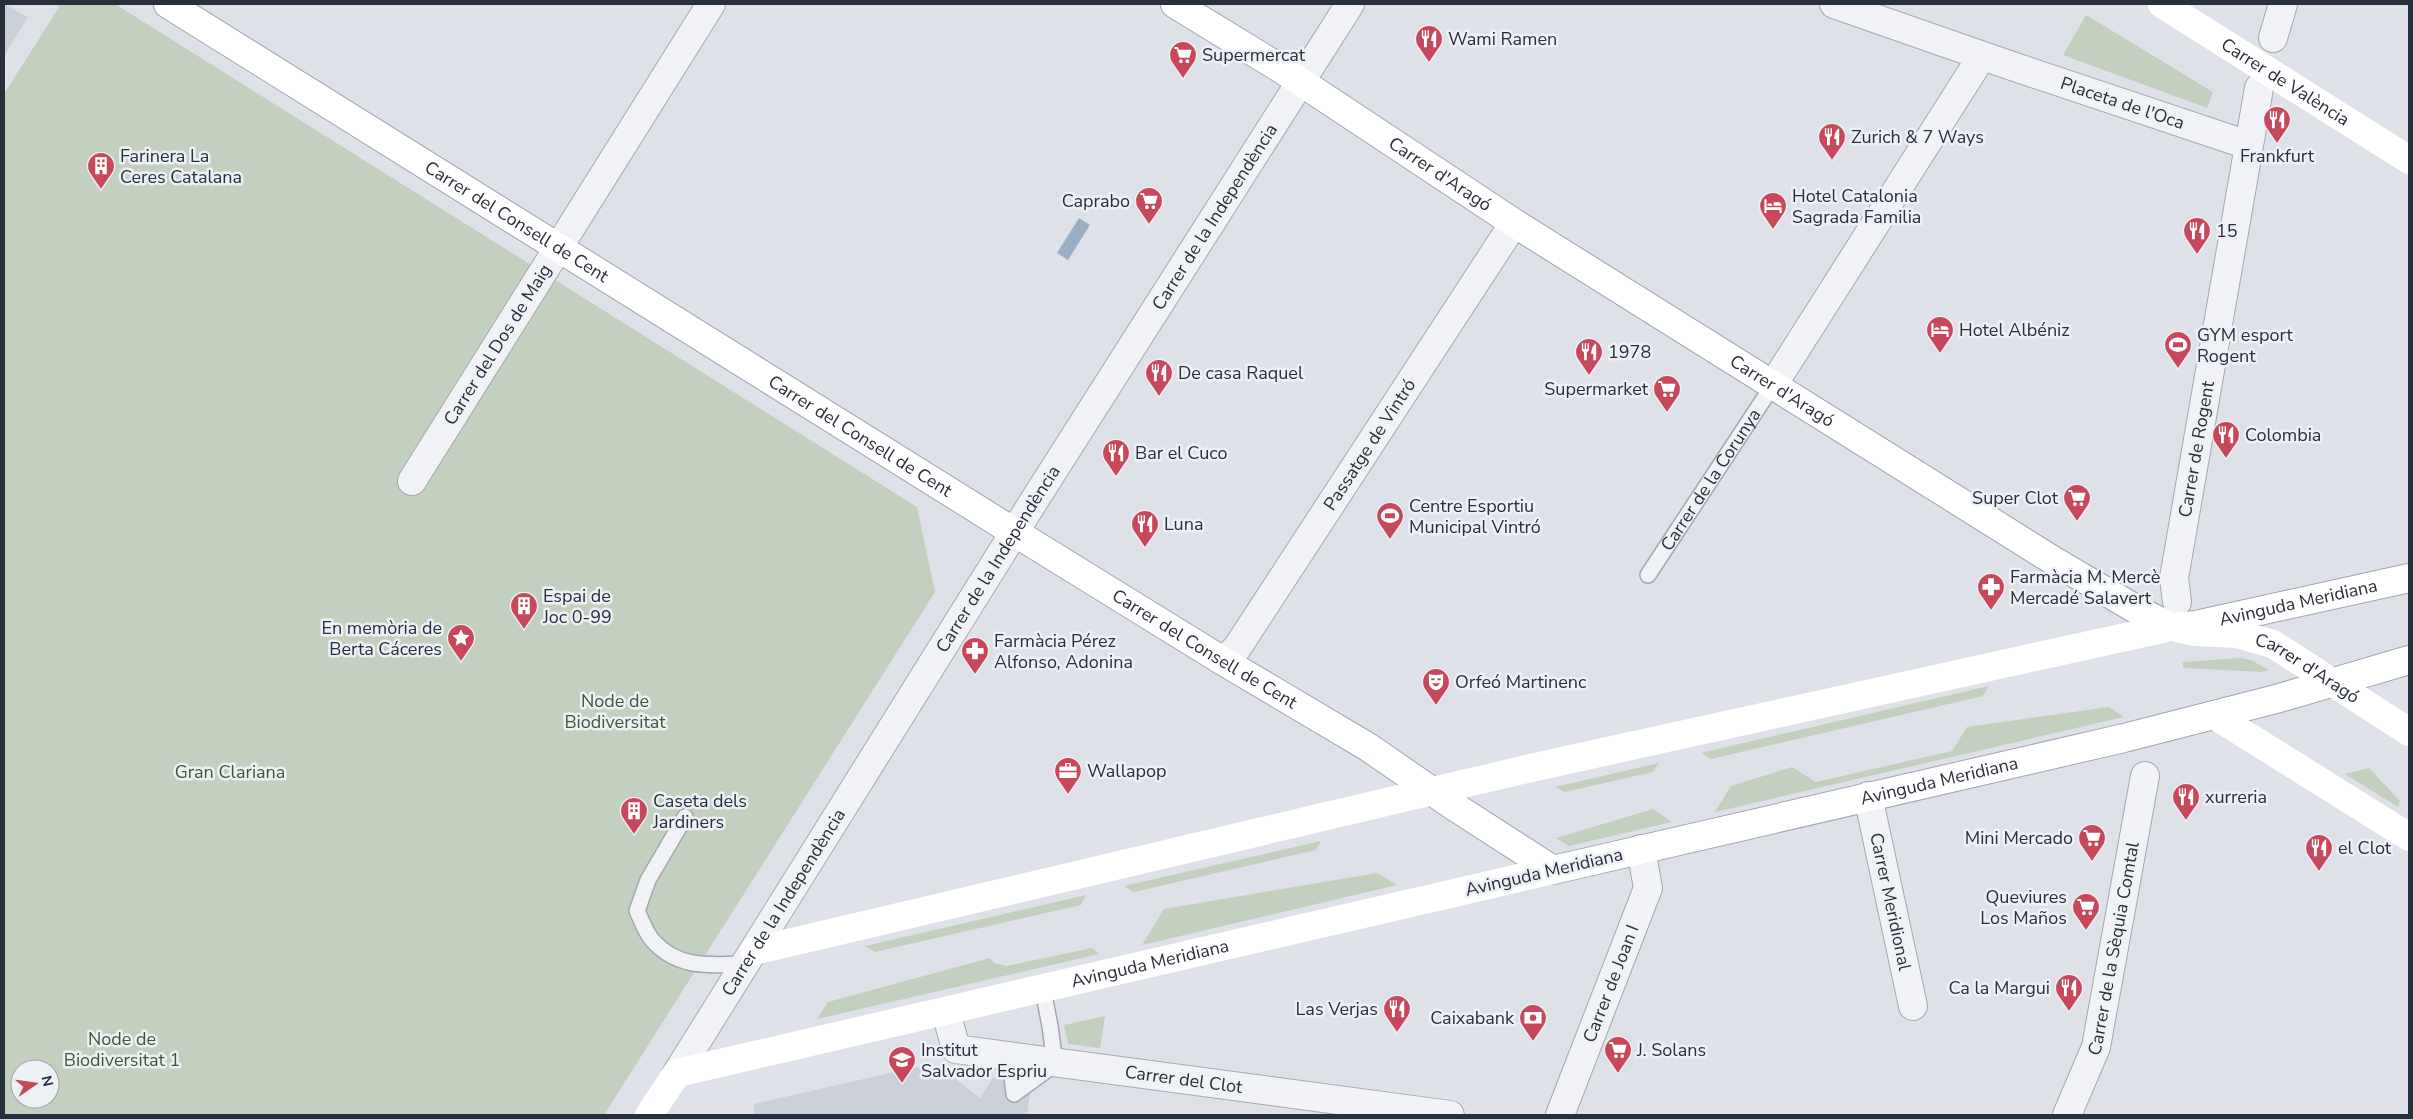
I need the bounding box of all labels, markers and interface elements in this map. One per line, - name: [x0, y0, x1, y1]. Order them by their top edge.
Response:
- restaurant icon: Wami Ramen: [1414, 24, 1444, 63]
- place label: Wami Ramen: [1448, 27, 1557, 51]
- street label: Carrer de València: [2217, 32, 2354, 132]
- supermarket icon: Supermercat: [1168, 40, 1198, 79]
- place label: Supermercat: [1202, 43, 1306, 67]
- street label: Placeta de l'Oca: [2057, 71, 2188, 135]
- restaurant icon: Frankfurt: [2262, 105, 2292, 144]
- street label: Carrer de la Independència: [1146, 119, 1283, 315]
- restaurant icon: Zurich & 7 Ways: [1817, 122, 1847, 161]
- place label: Zurich & 7 Ways: [1851, 125, 1984, 149]
- street label: Carrer d'Aragó: [1384, 131, 1496, 217]
- place label: Farinera La Ceres Catalana: [120, 144, 242, 189]
- place label: Frankfurt: [2240, 144, 2315, 168]
- building icon: Farinera La Ceres Catalana: [86, 151, 116, 190]
- street label: Carrer del Consell de Cent: [420, 155, 614, 288]
- place label: Hotel Catalonia Sagrada Familia: [1792, 184, 1921, 229]
- supermarket icon: Caprabo: [1134, 186, 1164, 225]
- place label: Caprabo: [1062, 189, 1130, 213]
- hotel icon: Hotel Catalonia Sagrada Familia: [1758, 191, 1788, 230]
- restaurant icon: 15: [2182, 216, 2212, 255]
- place label: 15: [2216, 219, 2238, 243]
- street label: Carrer del Dos de Maig: [438, 259, 557, 430]
- hotel icon: Hotel Albéniz: [1925, 315, 1955, 354]
- place label: Hotel Albéniz: [1959, 318, 2070, 342]
- place label: GYM esport Rogent: [2197, 323, 2293, 368]
- sports icon: GYM esport Rogent: [2163, 330, 2193, 369]
- restaurant icon: 1978: [1574, 337, 1604, 376]
- place label: 1978: [1608, 340, 1651, 364]
- street label: Carrer d'Aragó: [1725, 349, 1839, 433]
- restaurant icon: De casa Raquel: [1144, 358, 1174, 397]
- place label: De casa Raquel: [1178, 361, 1304, 385]
- street label: Carrer del Consell de Cent: [764, 370, 957, 503]
- street label: Passatge de Vintró: [1318, 374, 1421, 515]
- supermarket icon: Supermarket: [1652, 374, 1682, 413]
- place label: Supermarket: [1544, 377, 1649, 401]
- street label: Carrer de Rogent: [2173, 378, 2220, 519]
- street label: Carrer de la Corunya: [1655, 404, 1766, 556]
- restaurant icon: Colombia: [2211, 420, 2241, 459]
- place label: Colombia: [2245, 423, 2321, 447]
- restaurant icon: Bar el Cuco: [1101, 438, 1131, 477]
- place label: Bar el Cuco: [1135, 441, 1227, 465]
- street label: Carrer de la Independència: [930, 461, 1066, 657]
- supermarket icon: Super Clot: [2062, 483, 2092, 522]
- place label: Super Clot: [1972, 486, 2059, 510]
- place label: Centre Esportiu Municipal Vintró: [1409, 494, 1541, 539]
- sports icon: Centre Esportiu Municipal Vintró: [1375, 501, 1405, 540]
- restaurant icon: Luna: [1130, 509, 1160, 548]
- place label: Luna: [1164, 512, 1203, 536]
- place label: Farmàcia M. Mercè Mercadé Salavert: [2010, 565, 2160, 610]
- pharmacy icon: Farmàcia M. Mercè Mercadé Salavert: [1976, 572, 2006, 611]
- street label: Avinguda Meridiana: [2217, 573, 2380, 632]
- place label: Espai de Joc 0-99: [542, 584, 612, 629]
- street label: Carrer del Consell de Cent: [1108, 584, 1302, 715]
- building icon: Espai de Joc 0-99: [509, 591, 539, 630]
- place label: En memòria de Berta Cáceres: [321, 616, 442, 661]
- place icon: En memòria de Berta Cáceres: [446, 623, 476, 662]
- street label: Carrer d'Aragó: [2252, 628, 2364, 709]
- place label: Farmàcia Pérez Alfonso, Adonina: [994, 629, 1133, 674]
- pharmacy icon: Farmàcia Pérez Alfonso, Adonina: [960, 636, 990, 675]
- theatre icon: Orfeó Martinenc: [1421, 667, 1451, 706]
- place label: Orfeó Martinenc: [1455, 670, 1586, 694]
- park label: Node de Biodiversitat: [564, 689, 666, 734]
- street label: Avinguda Meridiana: [1858, 751, 2020, 811]
- office icon: Wallapop: [1053, 756, 1083, 795]
- place label: Wallapop: [1087, 759, 1167, 783]
- park label: Gran Clariana: [175, 760, 285, 784]
- restaurant icon: xurreria: [2171, 782, 2201, 821]
- place label: xurreria: [2205, 785, 2267, 809]
- place label: Caseta dels Jardiners: [652, 789, 747, 834]
- building icon: Caseta dels Jardiners: [619, 796, 649, 835]
- street label: Carrer de la Independència: [716, 804, 851, 1001]
- supermarket icon: Mini Mercado: [2077, 823, 2107, 862]
- place label: Mini Mercado: [1965, 826, 2073, 850]
- street label: Carrer Meridional: [1864, 831, 1917, 973]
- restaurant icon: el Clot: [2304, 833, 2334, 872]
- place label: el Clot: [2338, 836, 2392, 860]
- street label: Carrer de la Sèquia Comtal: [2082, 839, 2145, 1059]
- street label: Avinguda Meridiana: [1463, 842, 1625, 902]
- place label: Queviures Los Maños: [1980, 885, 2067, 930]
- supermarket icon: Queviures Los Maños: [2071, 892, 2101, 931]
- street label: Carrer de Joan I: [1577, 921, 1645, 1046]
- street label: Avinguda Meridiana: [1069, 933, 1231, 993]
- restaurant icon: Ca la Margui: [2054, 973, 2084, 1012]
- place label: Ca la Margui: [1948, 976, 2050, 1000]
- restaurant icon: Las Verjas: [1382, 994, 1412, 1033]
- place label: Las Verjas: [1296, 997, 1378, 1021]
- bank icon: Caixabank: [1518, 1003, 1548, 1042]
- place label: Caixabank: [1430, 1006, 1515, 1030]
- park label: Node de Biodiversitat 1: [64, 1027, 180, 1072]
- supermarket icon: J. Solans: [1603, 1035, 1633, 1074]
- place label: Institut Salvador Espriu: [921, 1038, 1047, 1083]
- place label: J. Solans: [1636, 1038, 1706, 1062]
- school or university icon: Institut Salvador Espriu: [887, 1045, 917, 1084]
- north arrow: [10, 1059, 60, 1109]
- street label: Carrer del Clot: [1123, 1060, 1245, 1099]
- text: N: [37, 1074, 58, 1088]

